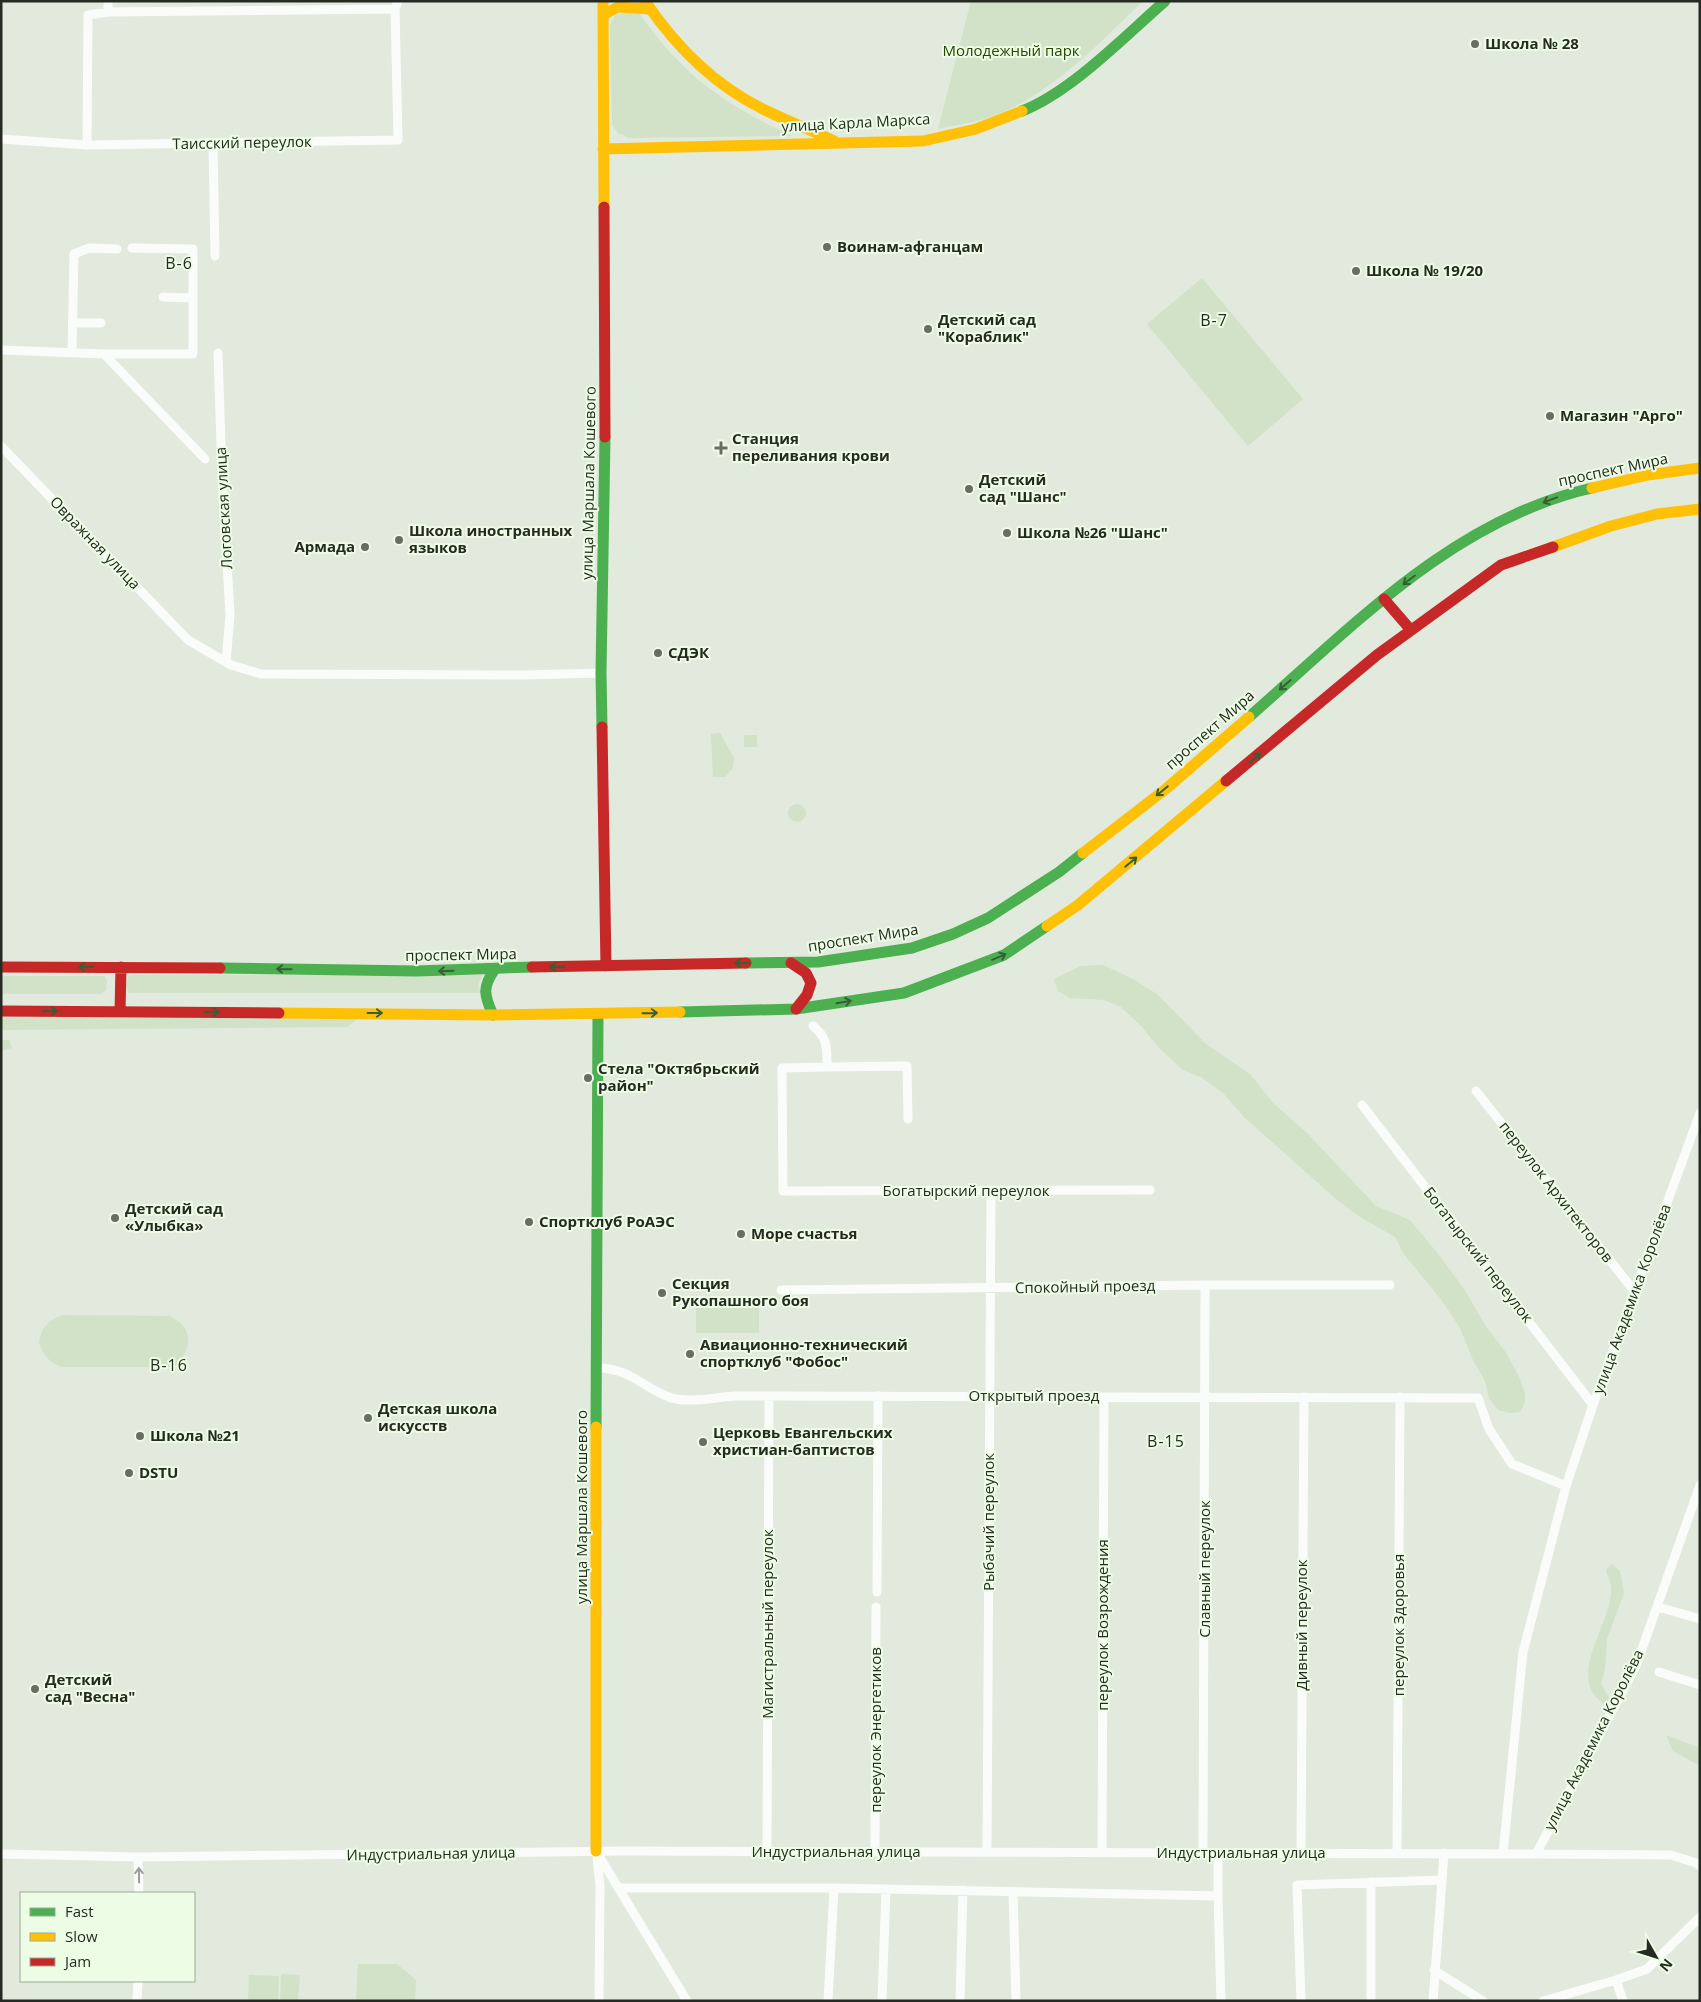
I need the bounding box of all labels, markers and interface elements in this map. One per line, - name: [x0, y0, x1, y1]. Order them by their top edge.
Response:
- place label: Школа № 28: [1485, 33, 1579, 53]
- marker: Школа № 28: [1469, 38, 1481, 50]
- park label: Молодежный парк: [942, 40, 1080, 60]
- street label: улица Карла Маркса: [781, 108, 931, 136]
- street label: Таисский переулок: [172, 131, 312, 153]
- place label: Воинам-афганцам: [837, 236, 983, 256]
- marker: Воинам-афганцам: [821, 241, 833, 253]
- district label: В-6: [165, 252, 193, 274]
- place label: Школа № 19/20: [1366, 260, 1484, 280]
- marker: Школа № 19/20: [1350, 265, 1362, 277]
- place label: Детский сад "Кораблик": [938, 309, 1036, 346]
- district label: В-7: [1200, 309, 1228, 331]
- marker: Детский сад "Кораблик": [922, 323, 934, 335]
- street label: улица Маршала Кошевого: [576, 386, 600, 580]
- place label: Магазин "Арго": [1560, 405, 1683, 425]
- marker: Магазин "Арго": [1544, 410, 1556, 422]
- place label: Станция переливания крови: [732, 428, 890, 465]
- marker: Станция переливания крови: [714, 441, 728, 455]
- street label: Логовская улица: [210, 446, 236, 570]
- street label: проспект Мира: [1556, 448, 1669, 490]
- place label: Детский сад "Шанс": [979, 469, 1067, 506]
- marker: Детский сад "Шанс": [963, 483, 975, 495]
- street label: Овражная улица: [46, 491, 145, 593]
- one-way arrow: [1543, 496, 1558, 505]
- place label: Школа иностранных языков: [409, 520, 573, 557]
- place label: Школа №26 "Шанс": [1017, 522, 1168, 542]
- marker: Школа №26 "Шанс": [1001, 527, 1013, 539]
- marker: Школа иностранных языков: [393, 534, 405, 546]
- place label: Армада: [294, 536, 355, 556]
- marker: Армада: [359, 541, 371, 553]
- one-way arrow: [1403, 574, 1416, 585]
- place label: СДЭК: [668, 642, 710, 662]
- marker: СДЭК: [652, 647, 664, 659]
- one-way arrow: [1279, 679, 1292, 690]
- street label: проспект Мира: [1161, 685, 1258, 773]
- one-way arrow: [1249, 752, 1262, 763]
- one-way arrow: [1156, 786, 1169, 797]
- one-way arrow: [1124, 856, 1137, 867]
- street label: проспект Мира: [806, 918, 920, 956]
- street label: проспект Мира: [405, 943, 517, 965]
- one-way arrow: [991, 951, 1006, 961]
- one-way arrow: [734, 958, 750, 968]
- one-way arrow: [79, 962, 95, 972]
- one-way arrow: [549, 962, 565, 971]
- one-way arrow: [276, 964, 292, 974]
- one-way arrow: [439, 966, 455, 975]
- one-way arrow: [836, 997, 852, 1007]
- one-way arrow: [42, 1006, 58, 1016]
- one-way arrow: [204, 1007, 220, 1017]
- one-way arrow: [366, 1008, 383, 1018]
- one-way arrow: [642, 1008, 658, 1018]
- place label: Стела "Октябрьский район": [598, 1058, 759, 1095]
- marker: Стела "Октябрьский район": [582, 1072, 594, 1084]
- street label: переулок Архитекторов: [1495, 1117, 1618, 1266]
- street label: Богатырский переулок: [883, 1180, 1050, 1200]
- street label: Богатырский переулок: [1420, 1182, 1538, 1326]
- place label: Детский сад «Улыбка»: [125, 1198, 223, 1235]
- street label: улица Академика Королёва: [1587, 1201, 1675, 1396]
- place label: Спортклуб РоАЭС: [539, 1211, 675, 1231]
- marker: Детский сад «Улыбка»: [109, 1212, 121, 1224]
- marker: Спортклуб РоАЭС: [523, 1216, 535, 1228]
- place label: Море счастья: [751, 1223, 857, 1243]
- marker: Море счастья: [735, 1228, 747, 1240]
- place label: Секция Рукопашного боя: [672, 1273, 809, 1310]
- street label: Спокойный проезд: [1015, 1275, 1156, 1297]
- marker: Секция Рукопашного боя: [656, 1287, 668, 1299]
- place label: Авиационно-технический спортклуб "Фобос": [700, 1334, 908, 1371]
- marker: Авиационно-технический спортклуб "Фобос": [684, 1348, 696, 1360]
- district label: В-16: [150, 1354, 188, 1376]
- street label: Открытый проезд: [969, 1385, 1100, 1405]
- place label: Детская школа искусств: [378, 1398, 497, 1435]
- street label: улица Маршала Кошевого: [571, 1410, 591, 1604]
- marker: Детская школа искусств: [362, 1412, 374, 1424]
- place label: Церковь Евангельских христиан-баптистов: [713, 1422, 893, 1459]
- place label: Школа №21: [150, 1425, 240, 1445]
- marker: Школа №21: [134, 1430, 146, 1442]
- district label: В-15: [1147, 1430, 1185, 1452]
- marker: Церковь Евангельских христиан-баптистов: [697, 1436, 709, 1448]
- street label: Рыбачий переулок: [978, 1453, 998, 1591]
- place label: DSTU: [139, 1462, 178, 1482]
- marker: DSTU: [123, 1467, 135, 1479]
- street label: Славный переулок: [1194, 1500, 1214, 1638]
- street label: Магистральный переулок: [757, 1529, 777, 1719]
- street label: переулок Возрождения: [1092, 1539, 1112, 1711]
- street label: переулок Здоровья: [1388, 1554, 1408, 1696]
- street label: Дивный переулок: [1291, 1559, 1311, 1691]
- street label: улица Академика Королёва: [1539, 1646, 1648, 1834]
- street label: переулок Энергетиков: [865, 1647, 885, 1813]
- place label: Детский сад "Весна": [45, 1669, 135, 1706]
- marker: Детский сад "Весна": [29, 1683, 41, 1695]
- street label: Индустриальная улица: [751, 1841, 921, 1861]
- street label: Индустриальная улица: [346, 1842, 516, 1864]
- street label: Индустриальная улица: [1156, 1842, 1326, 1862]
- one-way arrow: [134, 1867, 143, 1883]
- legend: [20, 1892, 195, 1982]
- text: Fast: [65, 1901, 94, 1921]
- text: Slow: [65, 1926, 98, 1946]
- north arrow: [1631, 1932, 1681, 1982]
- text: Jam: [63, 1951, 91, 1971]
- text: N: [1656, 1955, 1677, 1976]

